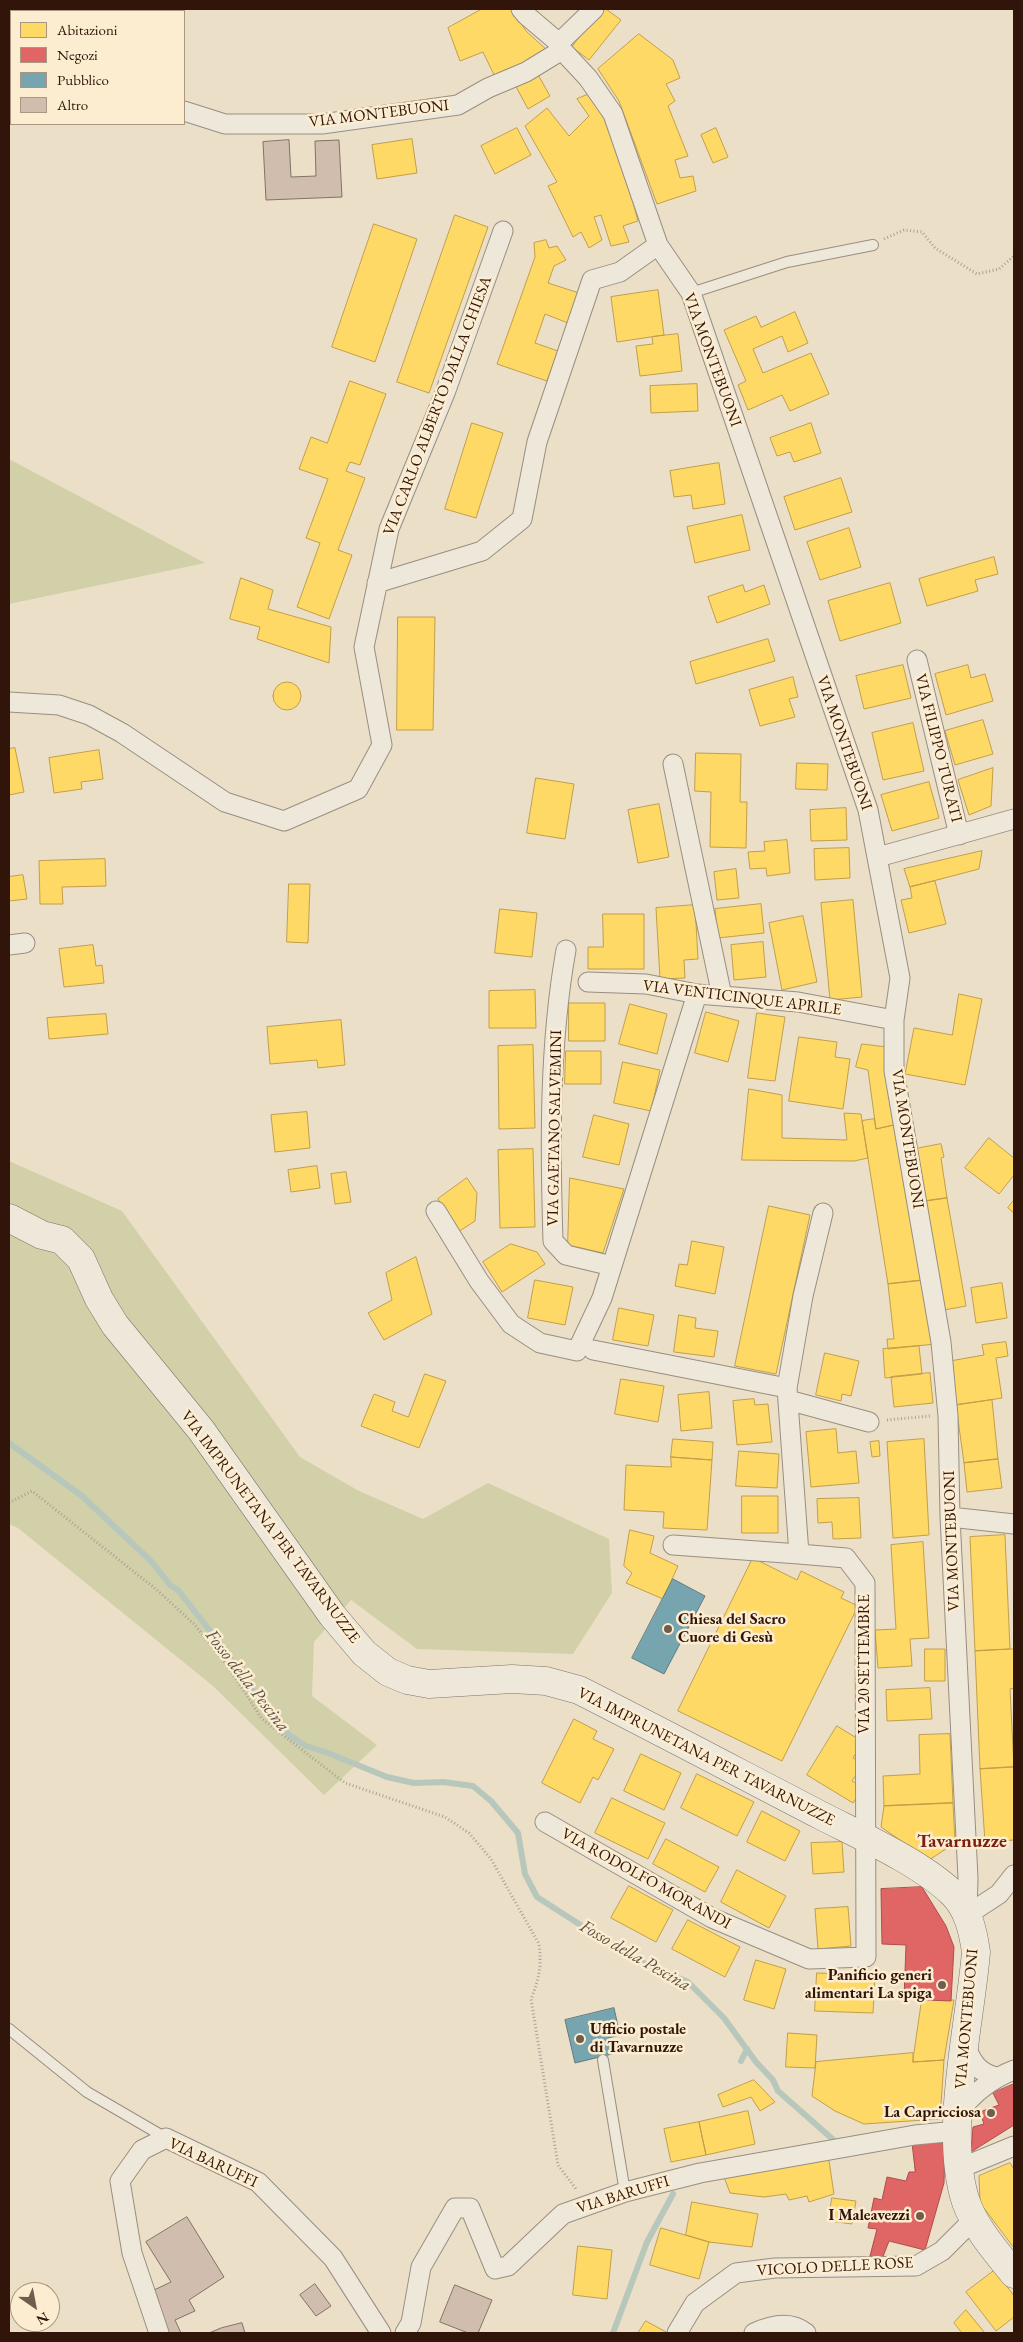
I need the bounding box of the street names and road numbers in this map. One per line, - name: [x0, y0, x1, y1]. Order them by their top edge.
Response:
- street label: VIA MONTEBUONI: [308, 96, 450, 132]
- street label: VIA CARLO ALBERTO DALLA CHIESA: [380, 274, 496, 538]
- street label: VIA MONTEBUONI: [679, 290, 745, 430]
- street label: VIA FILIPPO TURATI: [910, 672, 966, 824]
- street label: VIA MONTEBUONI: [812, 673, 876, 813]
- street label: VIA VENTICINQUE APRILE: [642, 976, 842, 1020]
- street label: VIA GAETANO SALVEMINI: [544, 1030, 566, 1226]
- street label: VIA MONTEBUONI: [886, 1068, 928, 1210]
- street label: VIA IMPRUNETANA PER TAVARNUZZE: [176, 1407, 364, 1647]
- street label: VIA MONTEBUONI: [940, 1470, 964, 1612]
- street label: VIA 20 SETTEMBRE: [855, 1594, 875, 1734]
- street label: VIA IMPRUNETANA PER TAVARNUZZE: [574, 1684, 838, 1830]
- street label: VIA RODOLFO MORANDI: [558, 1824, 734, 1934]
- street label: VIA MONTEBUONI: [951, 1948, 983, 2090]
- street label: VIA BARUFFI: [165, 2134, 261, 2192]
- street label: VIA BARUFFI: [574, 2172, 672, 2218]
- street label: VICOLO DELLE ROSE: [756, 2253, 914, 2281]

